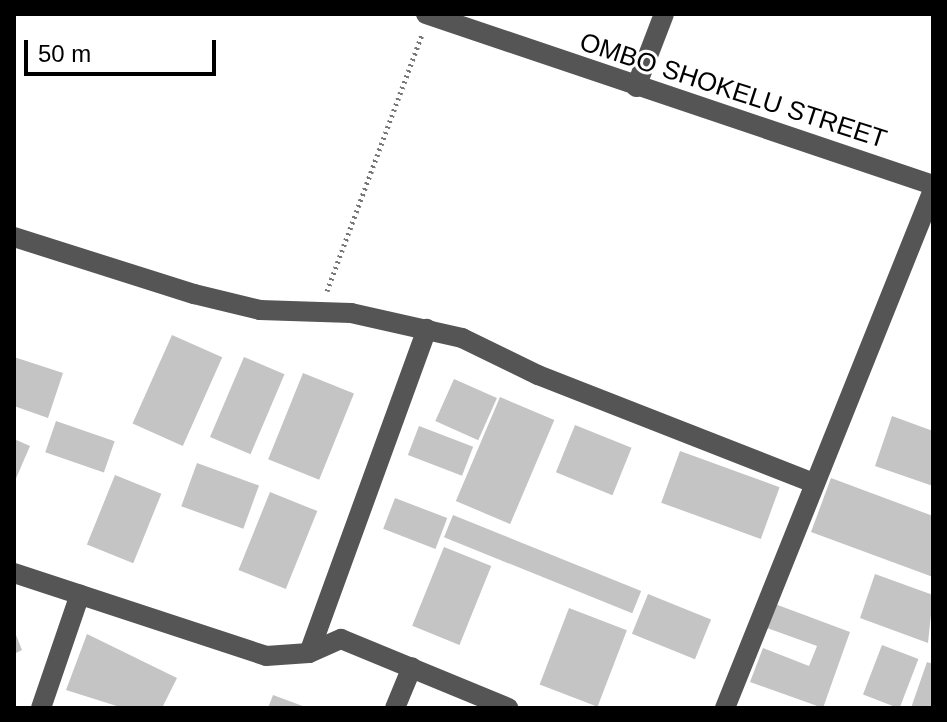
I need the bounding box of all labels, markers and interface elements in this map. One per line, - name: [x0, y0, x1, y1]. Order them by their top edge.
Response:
- scale bar: [28, 24, 220, 74]
- street label: OMBO SHOKELU STREET: [576, 27, 890, 155]
- text: 50 m: [38, 40, 91, 67]

